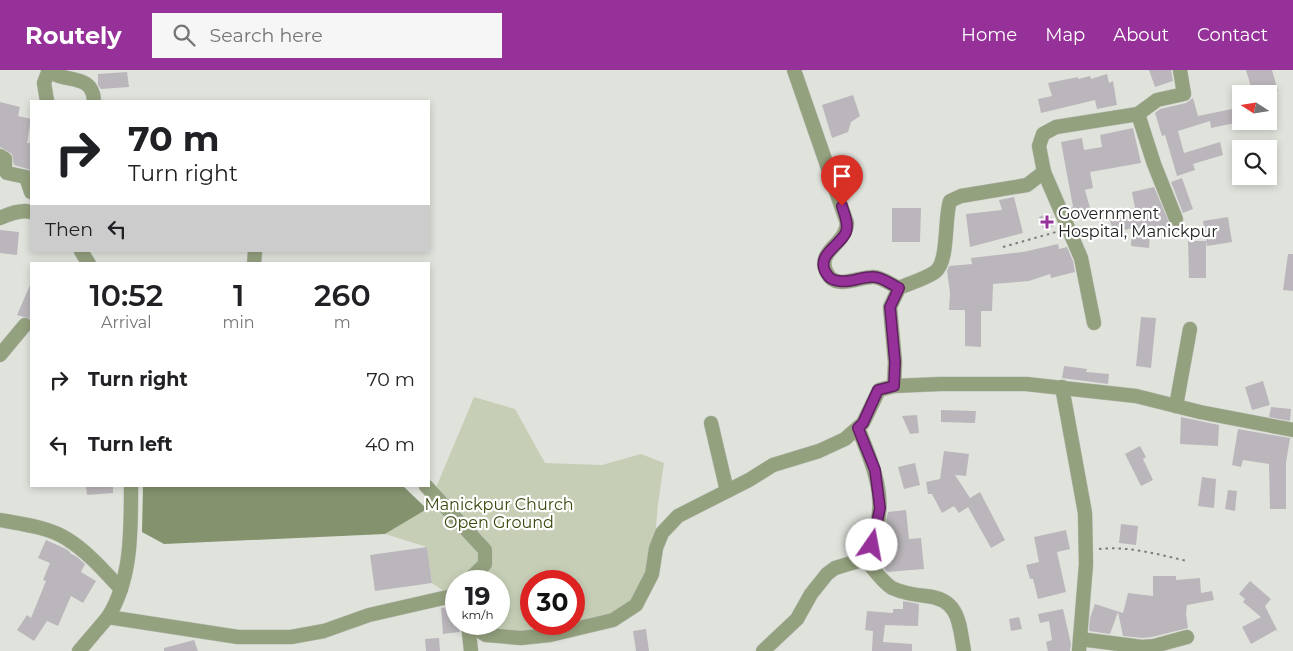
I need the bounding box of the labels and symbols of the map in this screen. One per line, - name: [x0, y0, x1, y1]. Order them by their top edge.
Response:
- north arrow: [1232, 85, 1278, 130]
- pin: [821, 155, 863, 206]
- place label: Government Hospital, Manickpur: [1058, 204, 1218, 241]
- marker: Government Hospital, Manickpur: [1040, 215, 1054, 229]
- park label: Manickpur Church Open Ground: [424, 495, 574, 532]
- position arrow: [845, 518, 897, 570]
- speed limit sign: 30: [520, 570, 585, 635]

